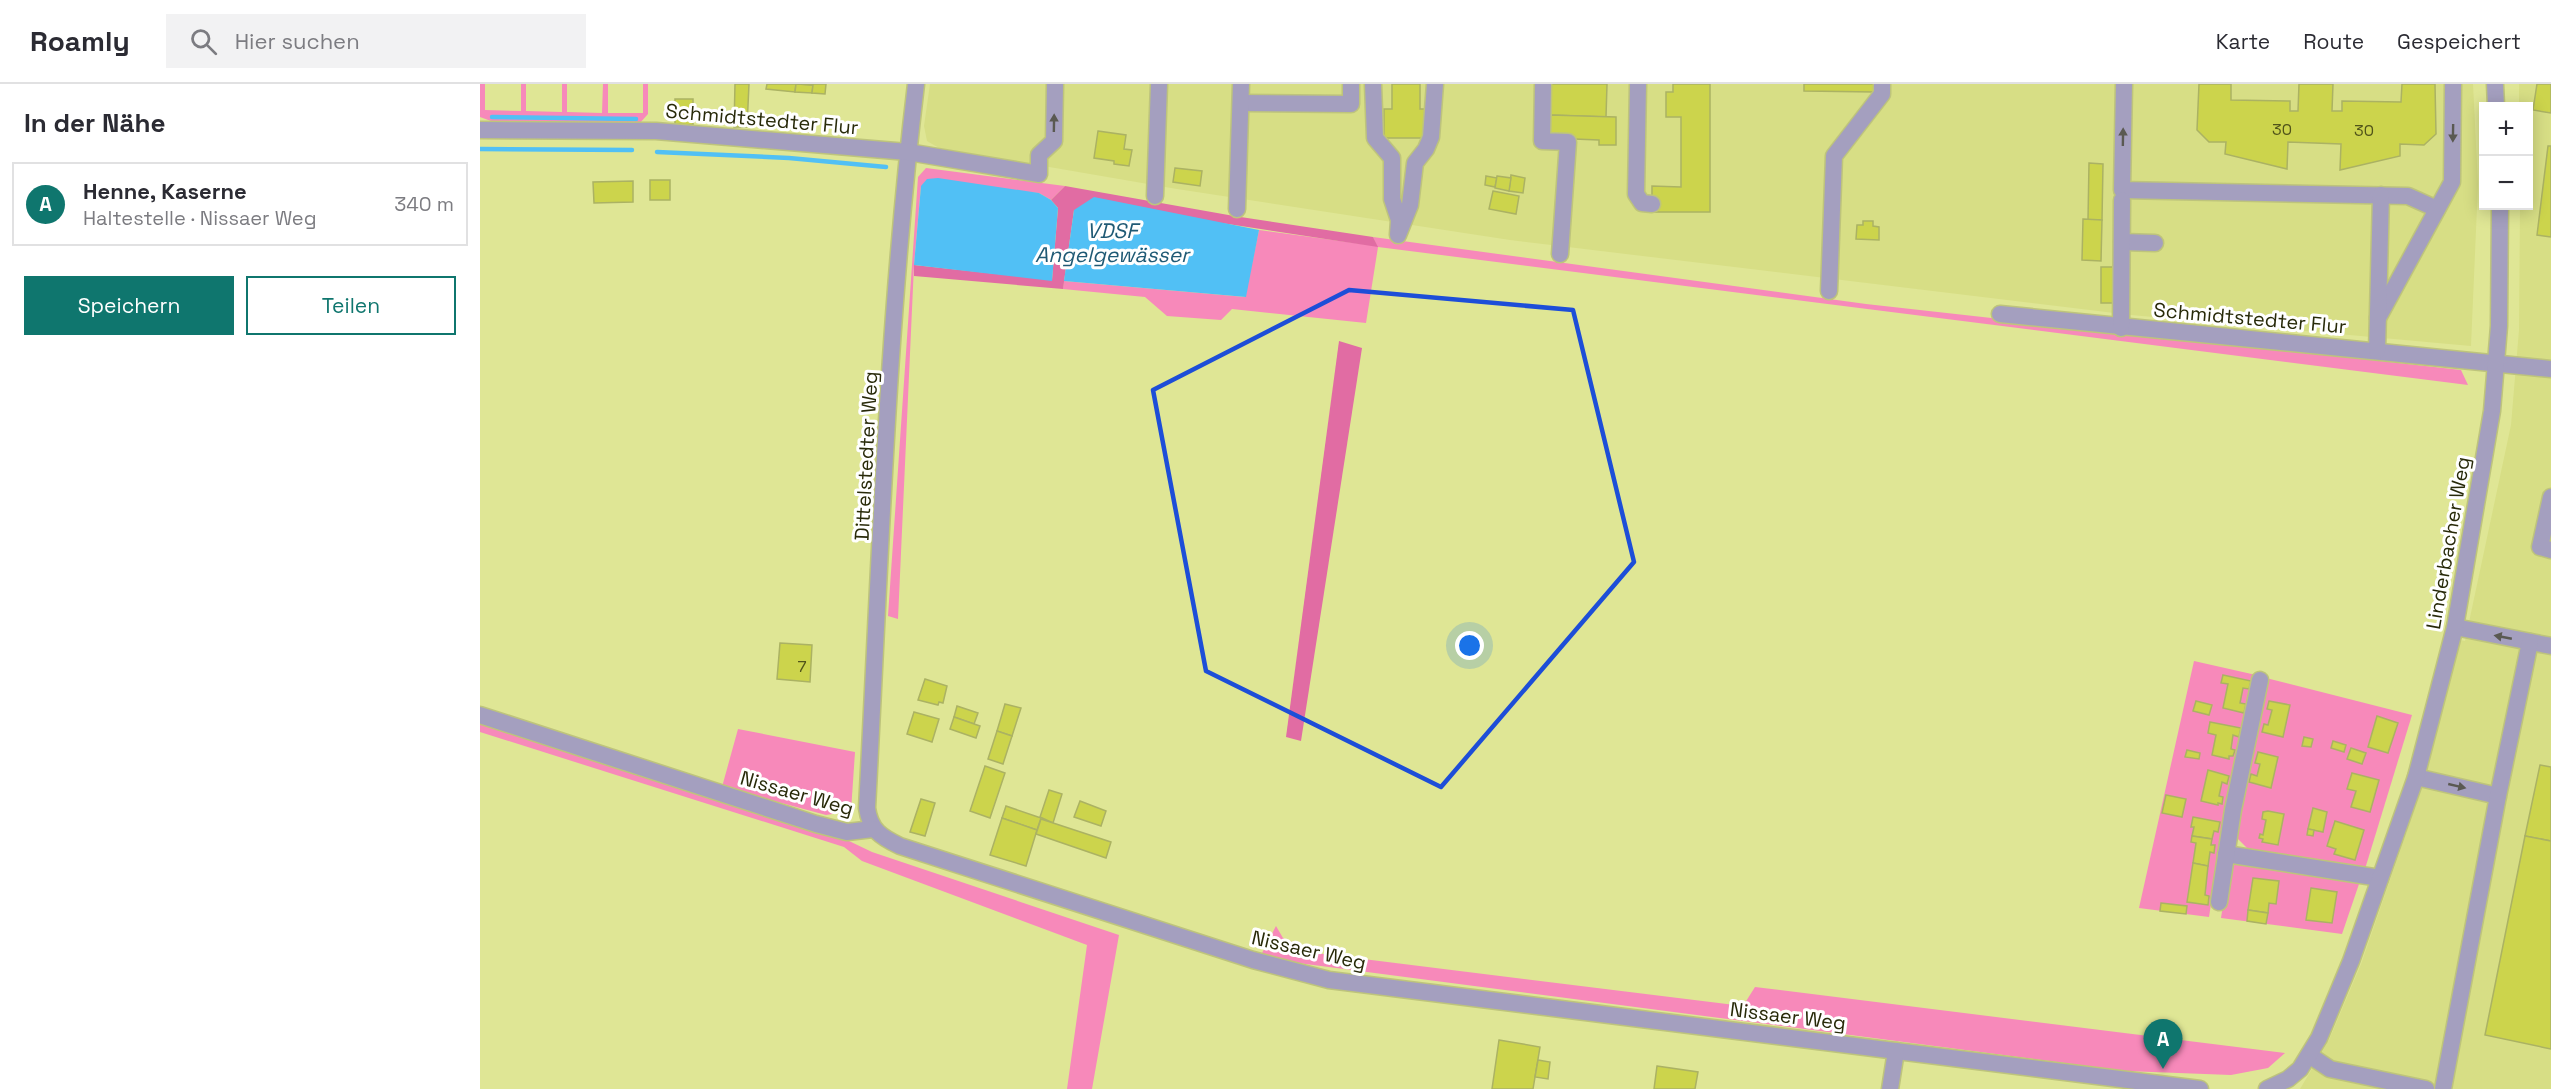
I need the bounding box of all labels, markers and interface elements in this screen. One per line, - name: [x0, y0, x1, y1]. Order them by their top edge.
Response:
- search box: [166, 14, 586, 68]
- text: Roamly: [30, 23, 130, 59]
- icon: search: [187, 25, 220, 58]
- text: Hier suchen: [235, 27, 360, 55]
- text: Karte: [2216, 28, 2270, 55]
- text: Route: [2303, 28, 2364, 55]
- text: Gespeichert: [2397, 28, 2521, 55]
- street label: Schmidtstedter Flur: [665, 98, 859, 140]
- map controls: [2479, 102, 2533, 210]
- button: +: [2479, 102, 2533, 156]
- text: In der Nähe: [24, 106, 165, 140]
- one-way arrow: [1050, 113, 1059, 132]
- house number: 30: [2272, 119, 2292, 140]
- house number: 30: [2354, 120, 2374, 141]
- one-way arrow: [2448, 124, 2457, 143]
- one-way arrow: [2118, 128, 2128, 147]
- button: −: [2479, 156, 2533, 210]
- text: Henne, Kaserne: [83, 177, 247, 205]
- text: A: [39, 191, 52, 217]
- text: 340 m: [394, 191, 454, 217]
- text: Haltestelle · Nissaer Weg: [83, 205, 317, 231]
- water label: VDSF Angelgewässer: [1035, 217, 1191, 268]
- button: Speichern: [24, 276, 234, 335]
- button: Teilen: [246, 276, 456, 335]
- street label: Schmidtstedter Flur: [2153, 297, 2347, 339]
- street label: Dittelstedter Weg: [849, 371, 883, 541]
- street label: Linderbacher Weg: [2420, 455, 2476, 631]
- your location: [1455, 631, 1484, 660]
- one-way arrow: [2493, 632, 2512, 641]
- house number: 7: [797, 656, 807, 677]
- street label: Nissaer Weg: [737, 764, 857, 822]
- one-way arrow: [2448, 782, 2466, 792]
- street label: Nissaer Weg: [1249, 924, 1369, 976]
- street label: Nissaer Weg: [1729, 996, 1847, 1036]
- pin: A: [2144, 1020, 2182, 1069]

